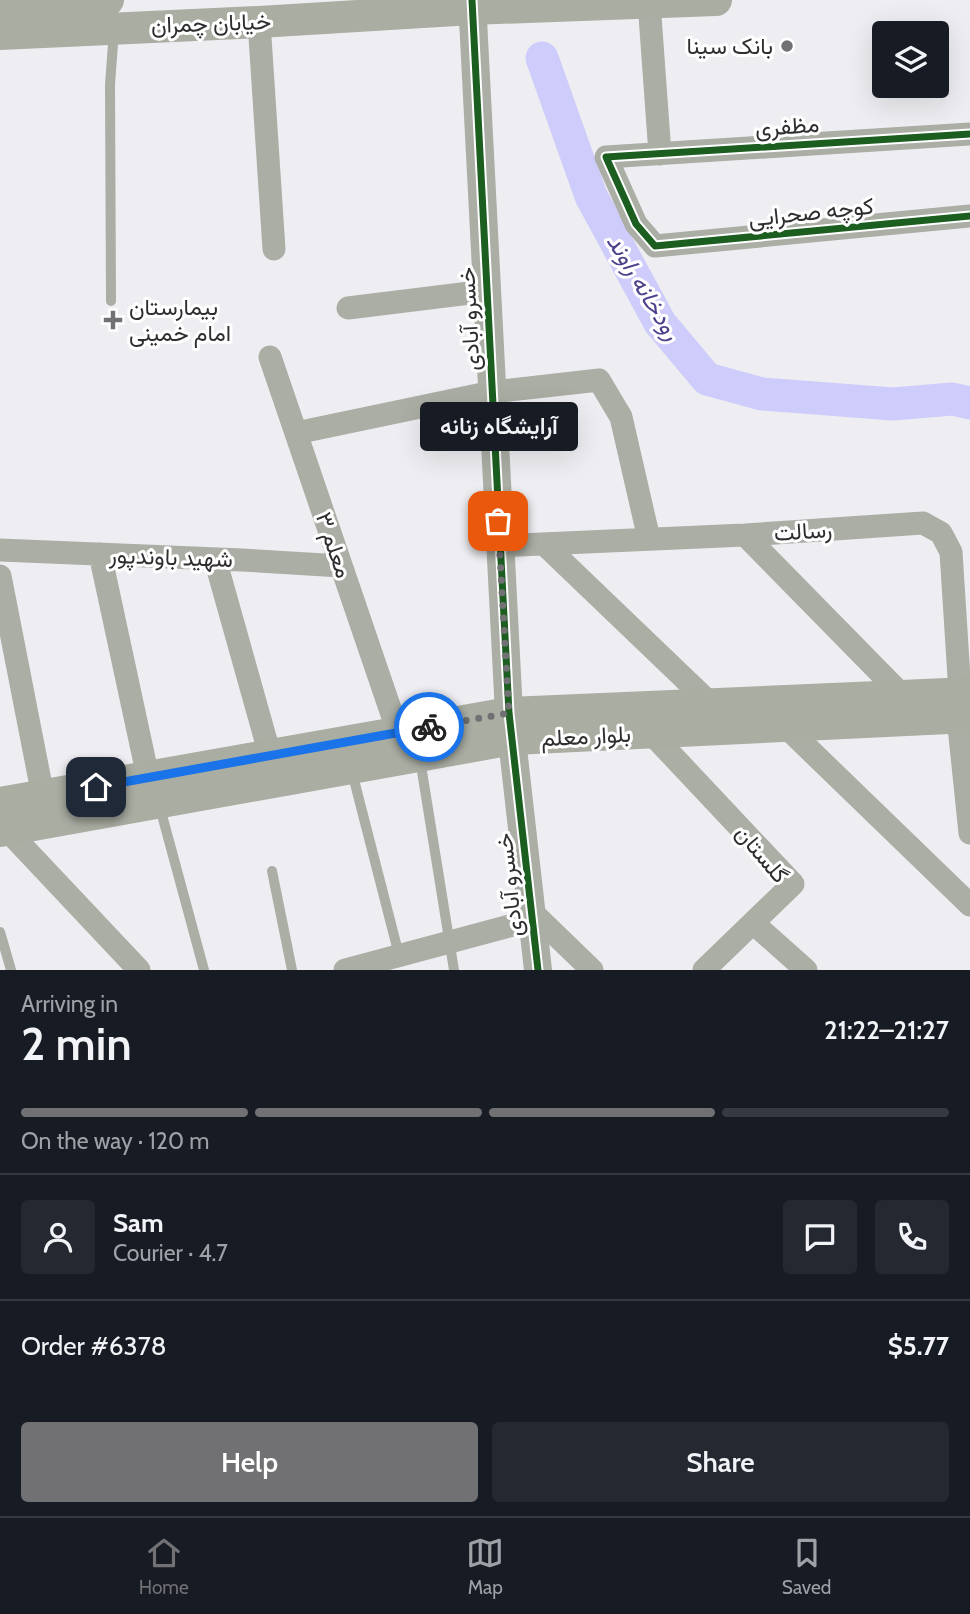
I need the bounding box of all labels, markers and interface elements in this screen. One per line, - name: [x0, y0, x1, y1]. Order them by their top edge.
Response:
- street label: خیابان چمران: [150, 7, 272, 41]
- map controls: [872, 21, 949, 98]
- button: layers: [872, 21, 949, 98]
- place label: بانک سینا: [687, 32, 773, 60]
- marker: بانک سینا: [779, 38, 795, 54]
- street label: مظفری: [754, 110, 820, 143]
- street label: کوچه صحرایی: [747, 192, 875, 234]
- water label: رودخانه راوند: [600, 229, 687, 346]
- street label: خسرو آبادی: [452, 266, 487, 372]
- place label: بیمارستان امام خمینی: [129, 293, 231, 348]
- marker: بیمارستان امام خمینی: [103, 310, 123, 330]
- callout: آرایشگاه زنانه: [419, 402, 577, 451]
- text: آرایشگاه زنانه: [440, 412, 558, 440]
- pin: [468, 491, 528, 551]
- icon: bag: [479, 502, 517, 540]
- street label: معلم ۳: [309, 508, 358, 582]
- street label: رسالت: [773, 515, 833, 548]
- street label: شهید باوندپور: [108, 541, 233, 575]
- courier: [394, 692, 464, 762]
- icon: bike: [410, 708, 448, 746]
- street label: بلوار معلم: [540, 720, 632, 753]
- pin: [66, 757, 126, 817]
- icon: home: [77, 768, 115, 806]
- street label: گلستان: [730, 819, 794, 889]
- street label: خسرو آبادی: [490, 832, 529, 938]
- text: Arriving in: [21, 990, 118, 1018]
- text: 21:22–21:27: [824, 1014, 949, 1046]
- text: 2 min: [21, 1016, 132, 1072]
- text: On the way · 120 m: [21, 1127, 209, 1155]
- button: person: [21, 1200, 95, 1274]
- button: chat: [783, 1200, 857, 1274]
- button: phone: [875, 1200, 949, 1274]
- text: Sam: [113, 1207, 164, 1239]
- text: Courier · 4.7: [113, 1239, 228, 1267]
- text: Order #6378: [21, 1330, 167, 1362]
- text: $5.77: [888, 1330, 949, 1362]
- button: Help: [21, 1422, 478, 1502]
- button: Share: [492, 1422, 949, 1502]
- tab: Home: [139, 1534, 189, 1599]
- tab: Map: [466, 1534, 504, 1599]
- tab: Saved: [782, 1534, 831, 1599]

